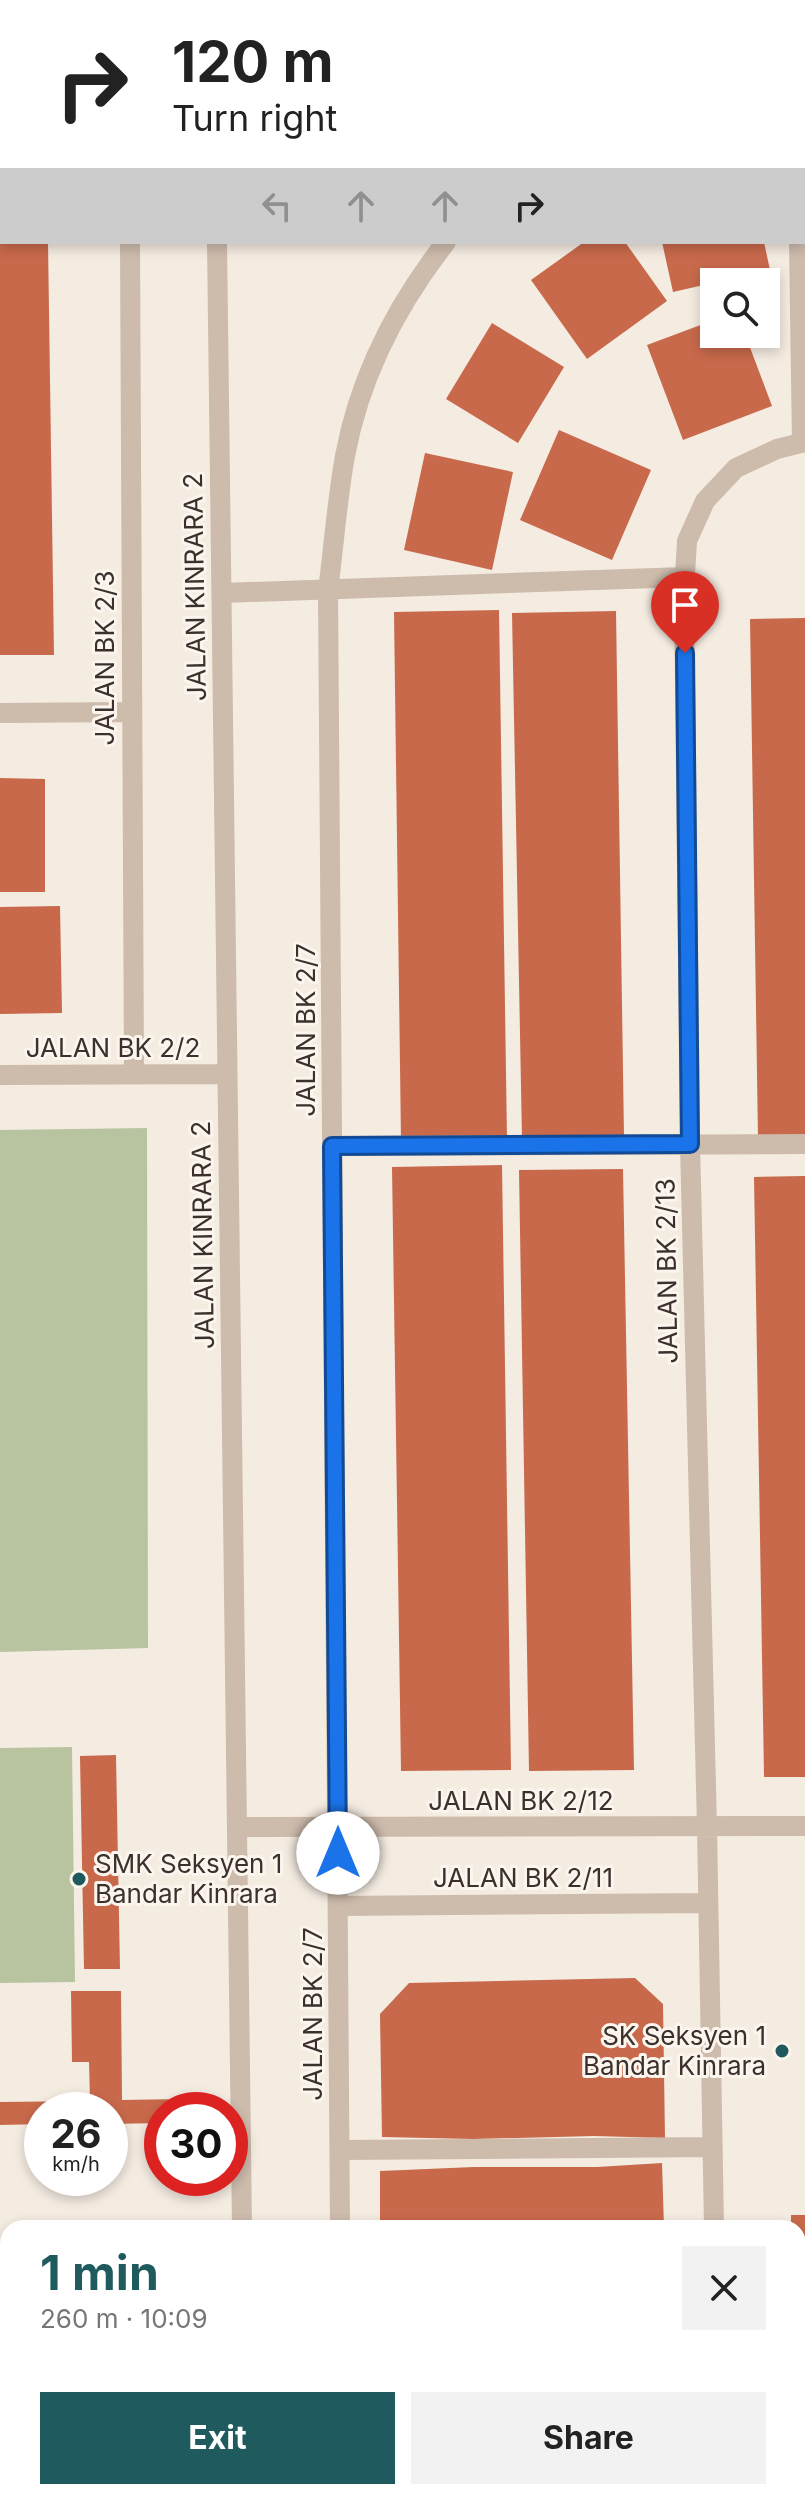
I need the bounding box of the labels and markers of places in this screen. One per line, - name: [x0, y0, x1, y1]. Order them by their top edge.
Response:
- pin: [651, 571, 719, 653]
- place label: SMK Seksyen 1 Bandar Kinrara: [95, 1848, 282, 1909]
- marker: SMK Seksyen 1 Bandar Kinrara: [70, 1870, 88, 1888]
- place label: SK Seksyen 1 Bandar Kinrara: [583, 2020, 766, 2081]
- marker: SK Seksyen 1 Bandar Kinrara: [773, 2042, 791, 2060]

